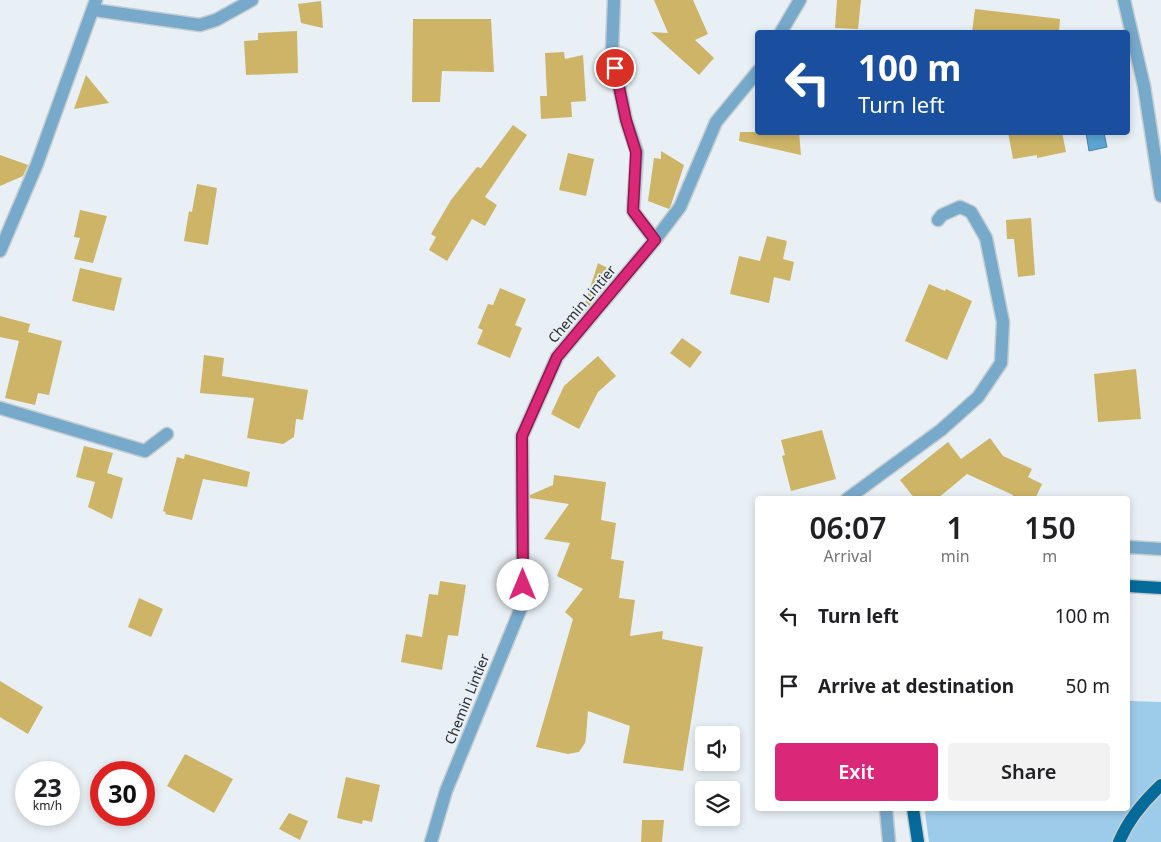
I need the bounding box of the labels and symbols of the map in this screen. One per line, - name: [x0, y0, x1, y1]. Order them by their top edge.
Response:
- pin: [594, 47, 636, 89]
- street label: Chemin Lintier: [543, 261, 620, 347]
- position arrow: [496, 558, 548, 610]
- street label: Chemin Lintier: [440, 650, 493, 747]
- speed limit sign: 30: [90, 761, 155, 826]

